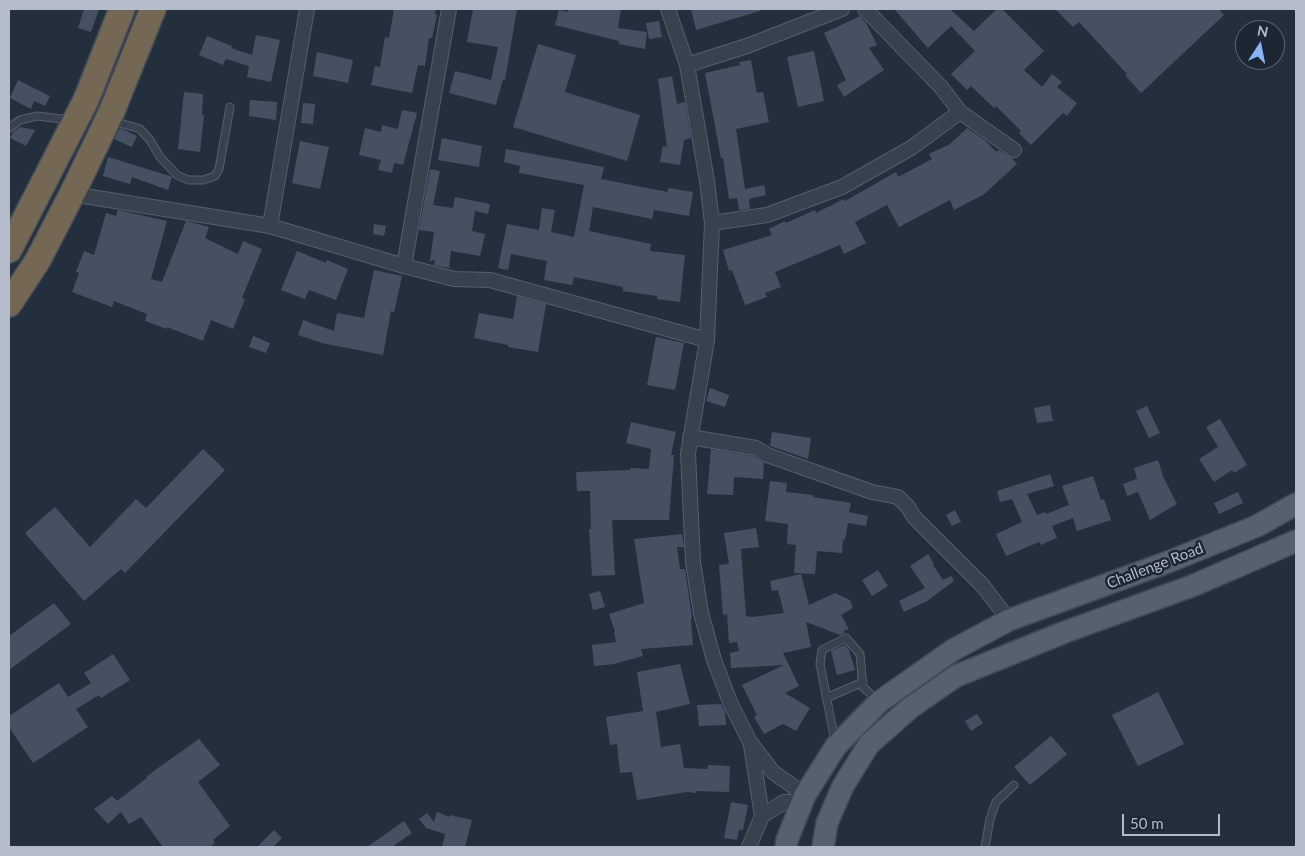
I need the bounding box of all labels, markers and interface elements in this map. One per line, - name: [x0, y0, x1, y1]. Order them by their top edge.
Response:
- north arrow: [1235, 20, 1285, 70]
- text: N: [1256, 21, 1270, 40]
- street label: Challenge Road: [1104, 539, 1206, 593]
- scale bar: [1125, 804, 1222, 836]
- text: 50 m: [1130, 814, 1164, 832]

